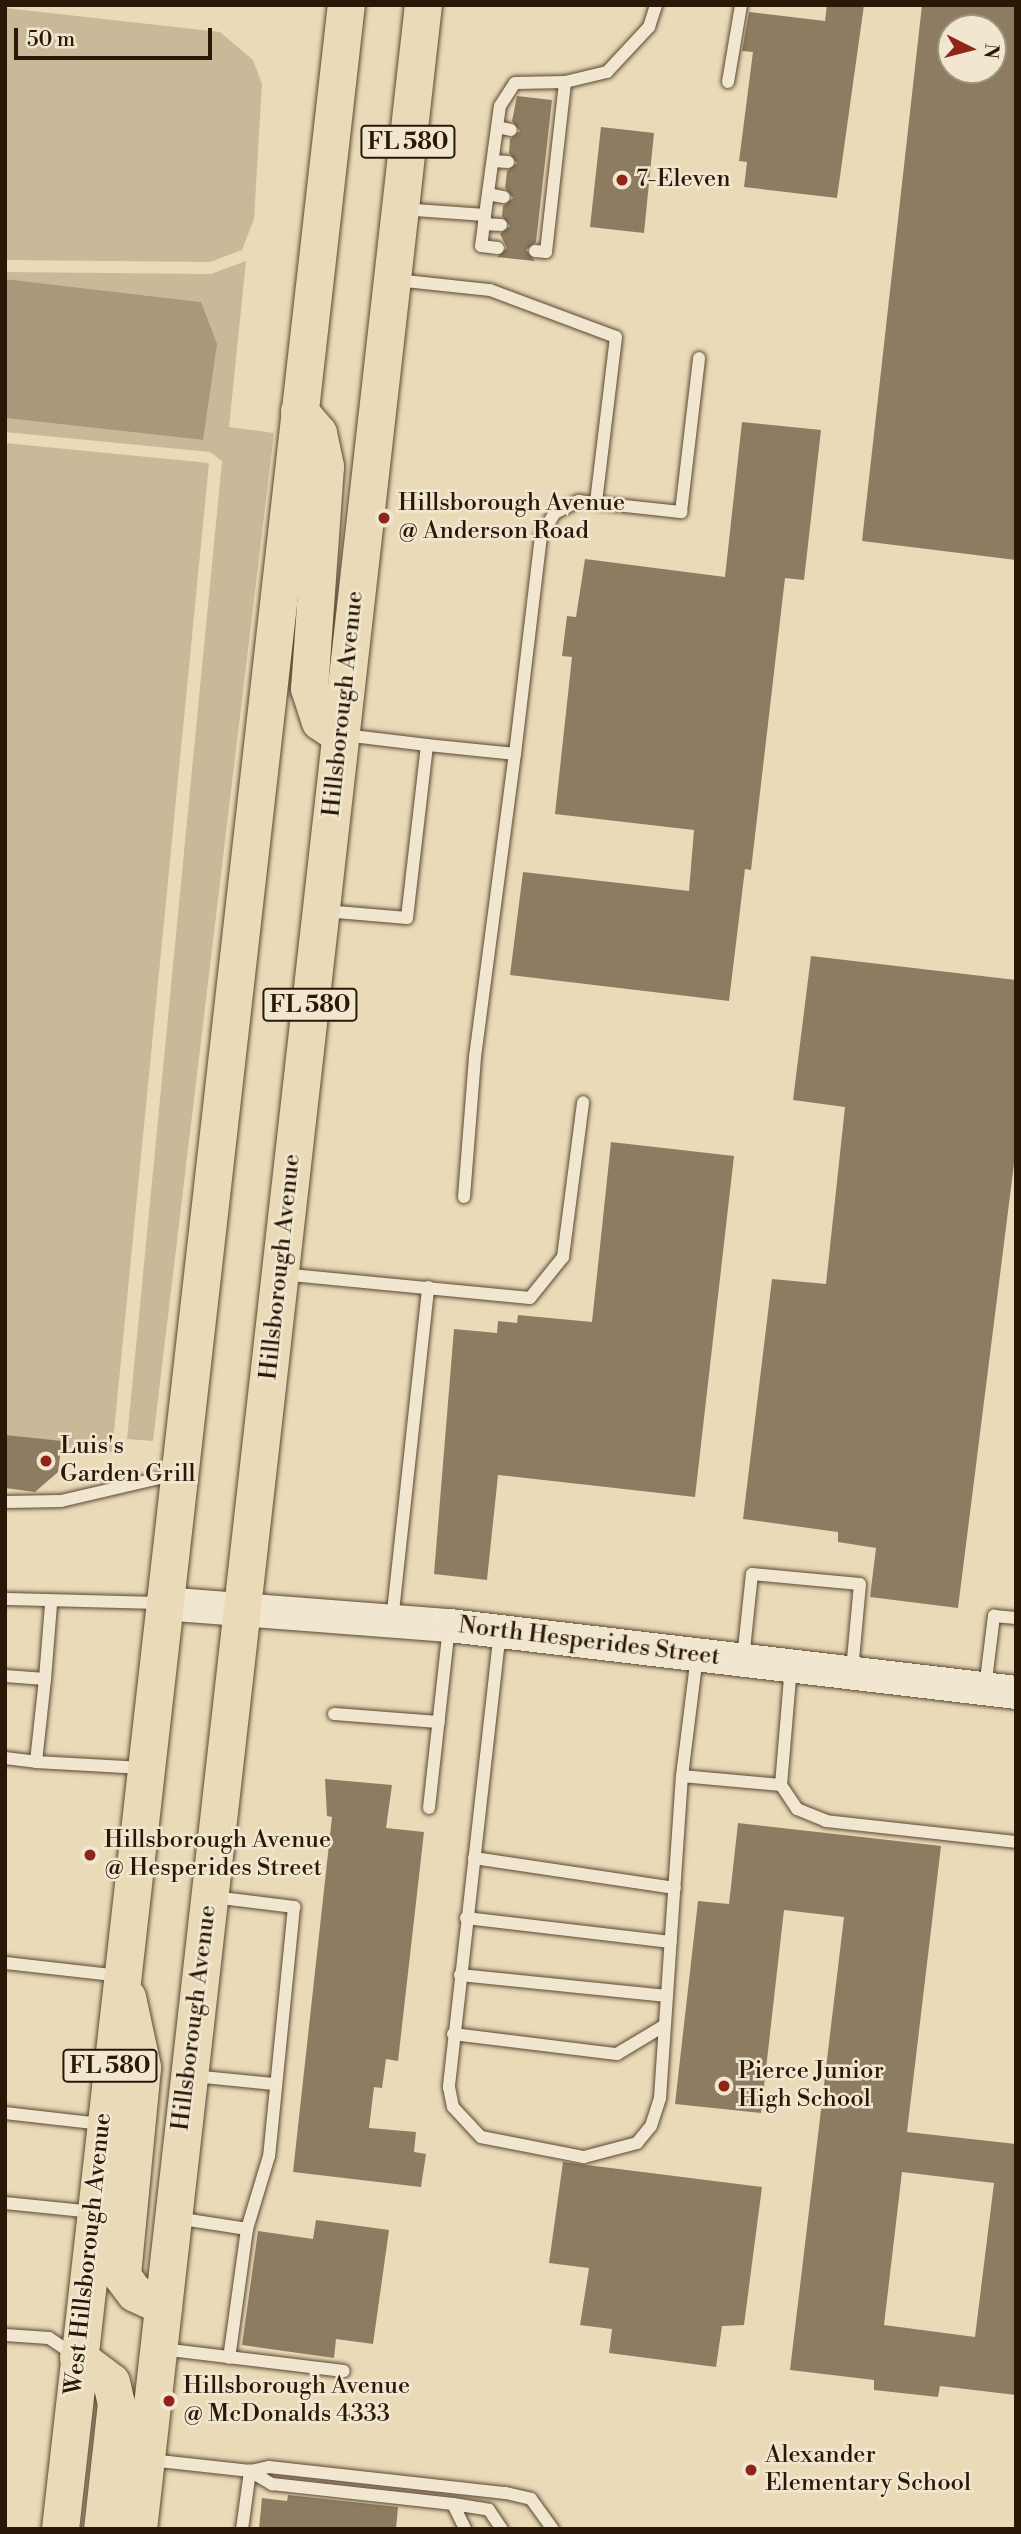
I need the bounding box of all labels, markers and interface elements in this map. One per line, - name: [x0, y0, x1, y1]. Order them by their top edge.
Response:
- scale bar: [18, 14, 215, 58]
- north arrow: [937, 14, 1007, 84]
- text: 50 m: [27, 27, 75, 53]
- text: N: [978, 42, 1004, 60]
- road number: FL 580: [359, 122, 457, 162]
- place label: 7-Eleven: [636, 166, 731, 194]
- marker: 7-Eleven: [614, 172, 630, 188]
- place label: Hillsborough Avenue @ Anderson Road: [398, 490, 625, 546]
- marker: Hillsborough Avenue @ Anderson Road: [376, 510, 392, 526]
- street label: Hillsborough Avenue: [318, 590, 370, 818]
- road number: FL 580: [261, 986, 359, 1024]
- street label: Hillsborough Avenue: [255, 1153, 307, 1381]
- place label: Luis's Garden Grill: [60, 1433, 196, 1489]
- marker: Luis's Garden Grill: [38, 1453, 54, 1469]
- street label: North Hesperides Street: [457, 1612, 721, 1672]
- place label: Hillsborough Avenue @ Hesperides Street: [104, 1827, 331, 1883]
- marker: Hillsborough Avenue @ Hesperides Street: [82, 1847, 98, 1863]
- street label: Hillsborough Avenue: [167, 1904, 223, 2132]
- road number: FL 580: [61, 2047, 159, 2086]
- place label: Pierce Junior High School: [738, 2058, 884, 2114]
- marker: Pierce Junior High School: [716, 2078, 732, 2094]
- street label: West Hillsborough Avenue: [60, 2111, 118, 2397]
- place label: Hillsborough Avenue @ McDonalds 4333: [183, 2373, 410, 2429]
- marker: Hillsborough Avenue @ McDonalds 4333: [161, 2393, 177, 2409]
- place label: Alexander Elementary School: [765, 2442, 971, 2498]
- marker: Alexander Elementary School: [743, 2462, 759, 2478]

